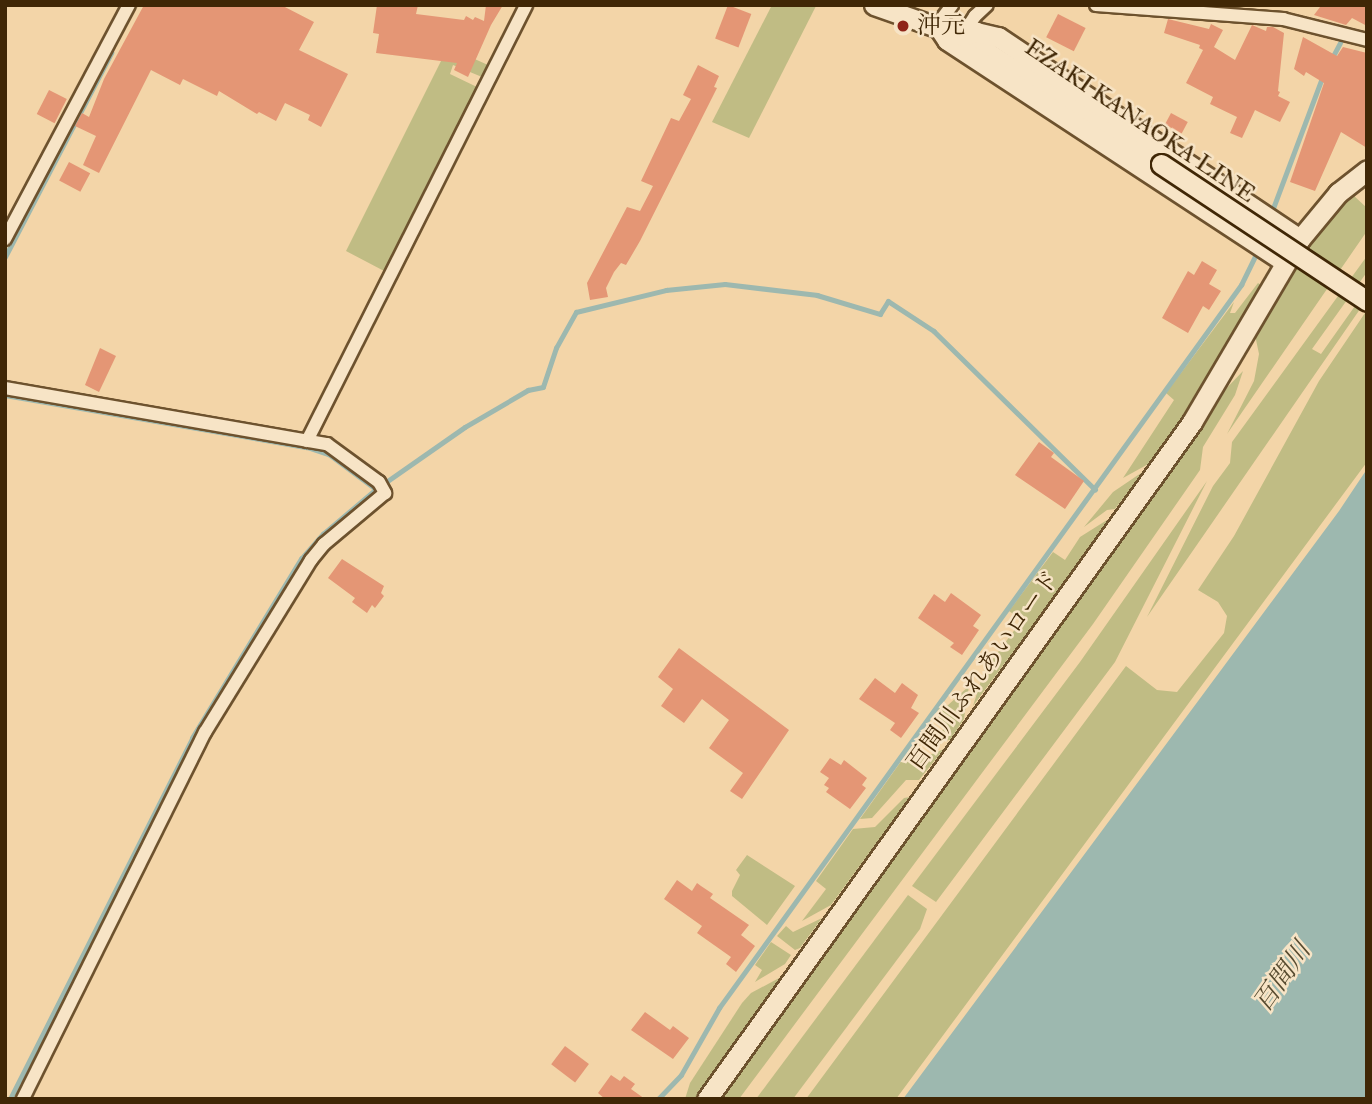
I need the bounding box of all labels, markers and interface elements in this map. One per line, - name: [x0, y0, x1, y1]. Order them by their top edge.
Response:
- place label: 沖元: [917, 12, 965, 40]
- marker: 沖元: [895, 18, 911, 34]
- street label: EZAKI KANAOKA LINE: [1019, 33, 1261, 209]
- street label: 百間川ふれあいロード: [901, 565, 1065, 777]
- water label: 百間川: [1247, 936, 1317, 1018]

